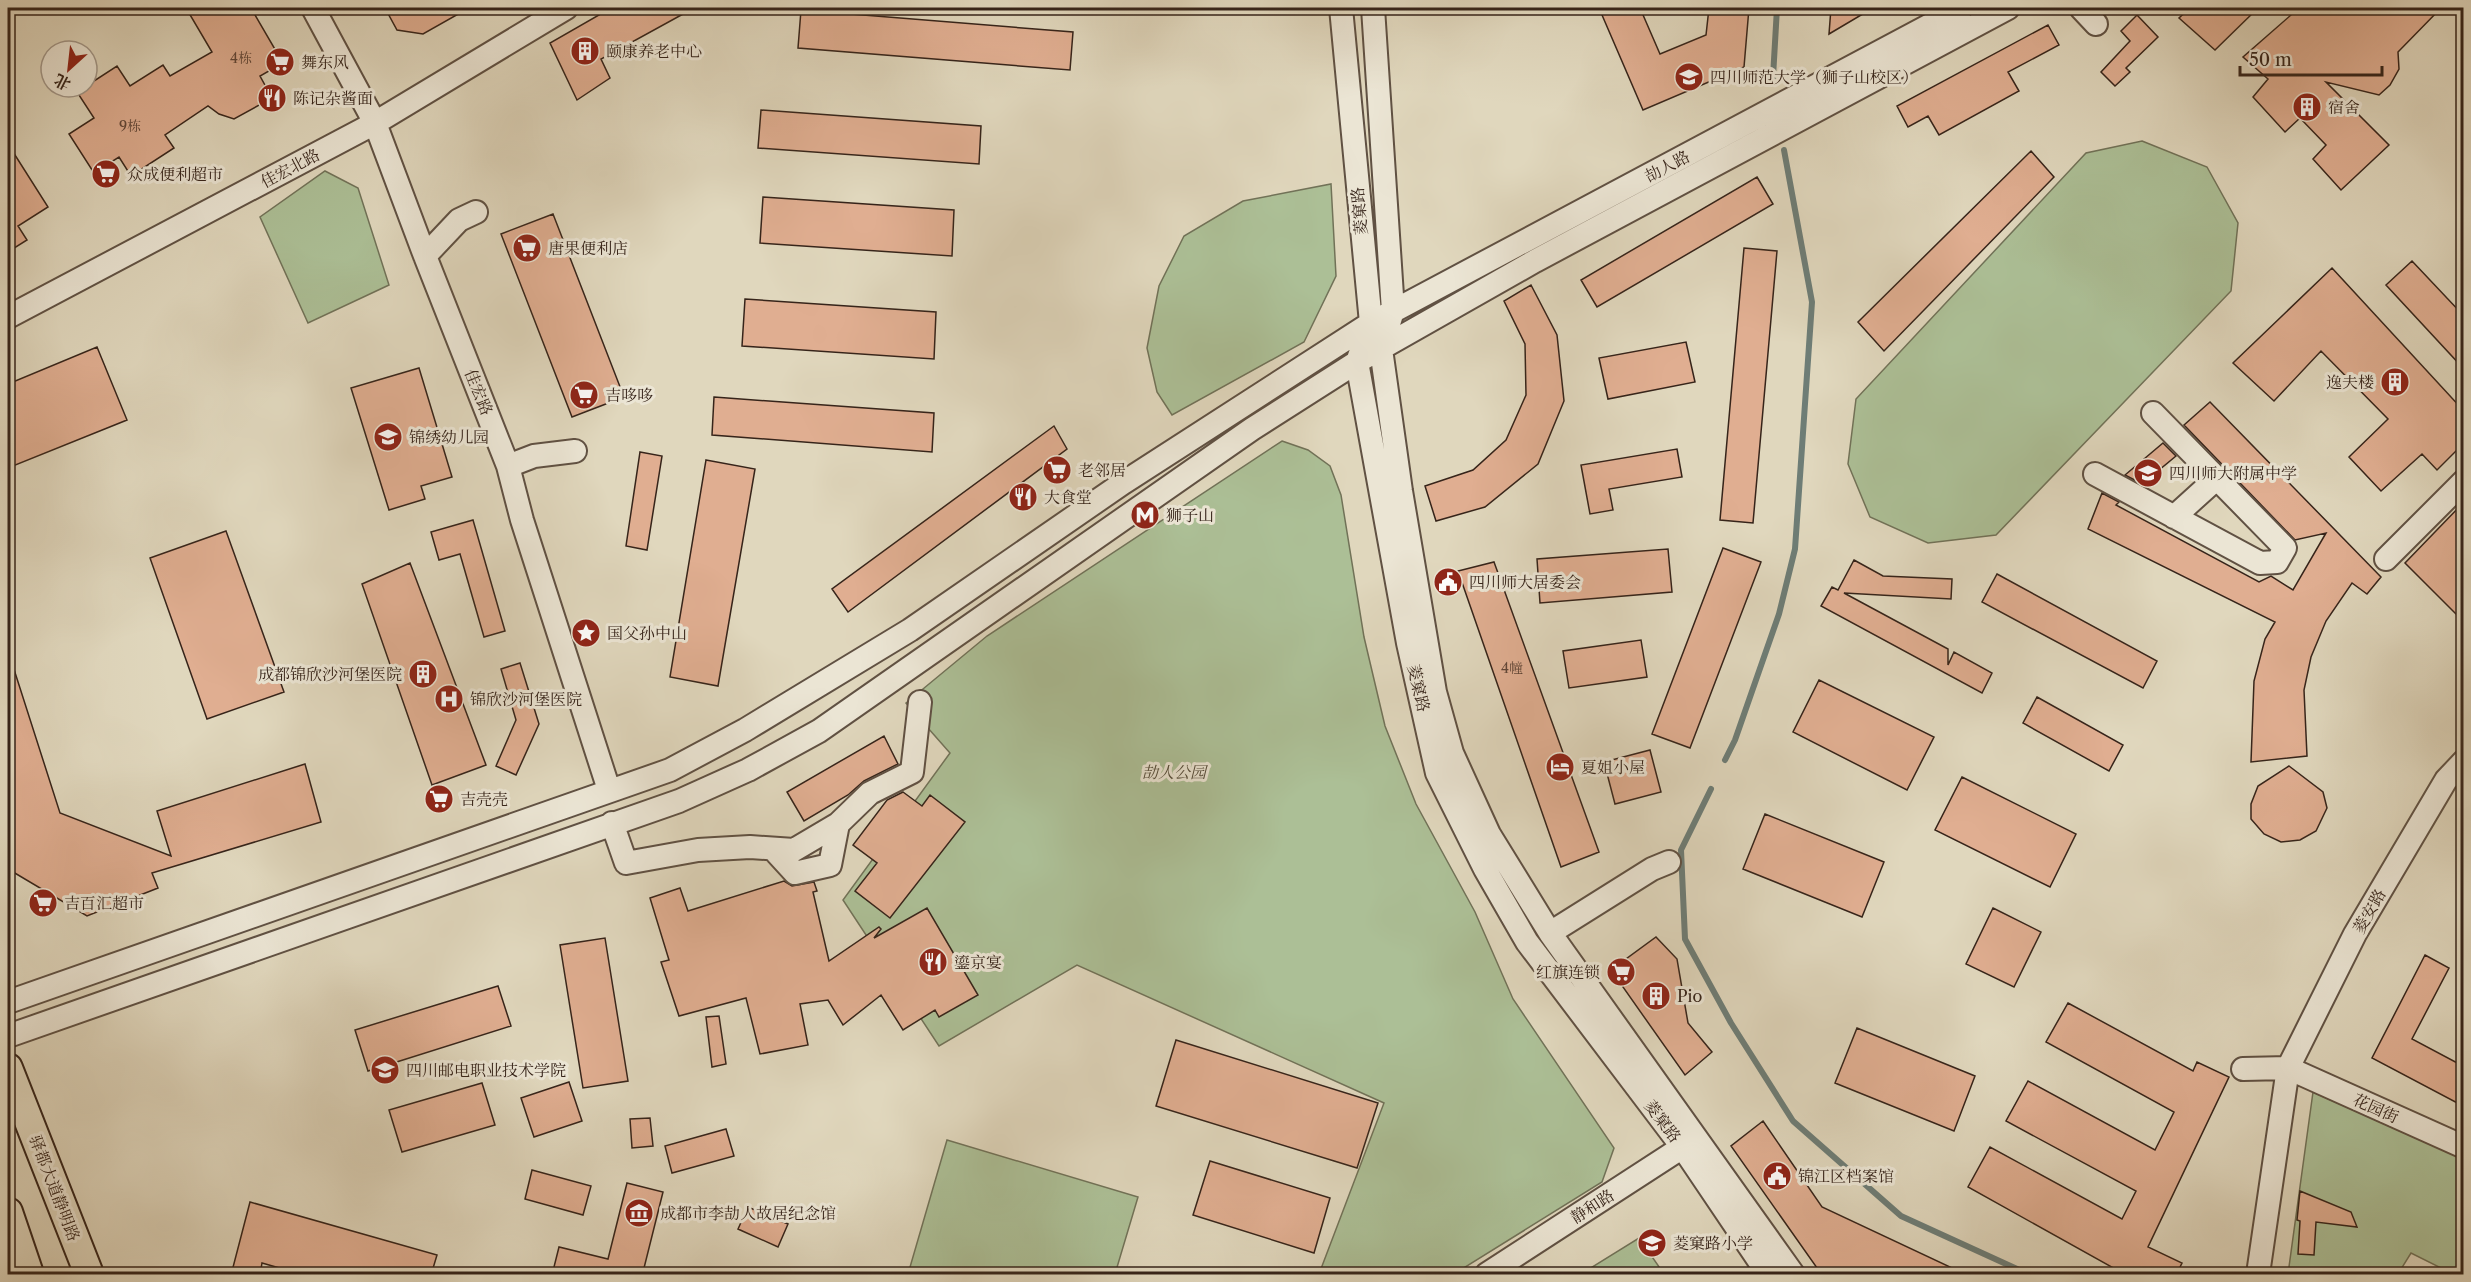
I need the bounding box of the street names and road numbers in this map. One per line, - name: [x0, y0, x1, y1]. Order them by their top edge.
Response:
- street label: 佳宏北路: [257, 144, 323, 192]
- street label: 劼人路: [1641, 146, 1693, 186]
- street label: 菱窠路: [1347, 186, 1371, 236]
- street label: 佳宏路: [461, 366, 497, 418]
- street label: 菱窠路: [1404, 662, 1434, 714]
- street label: 菱安路: [2348, 885, 2390, 937]
- street label: 花园街: [2350, 1089, 2402, 1127]
- street label: 菱窠路: [1641, 1096, 1685, 1146]
- street label: 驿都大道静明路: [26, 1132, 84, 1244]
- street label: 静和路: [1566, 1185, 1618, 1227]

